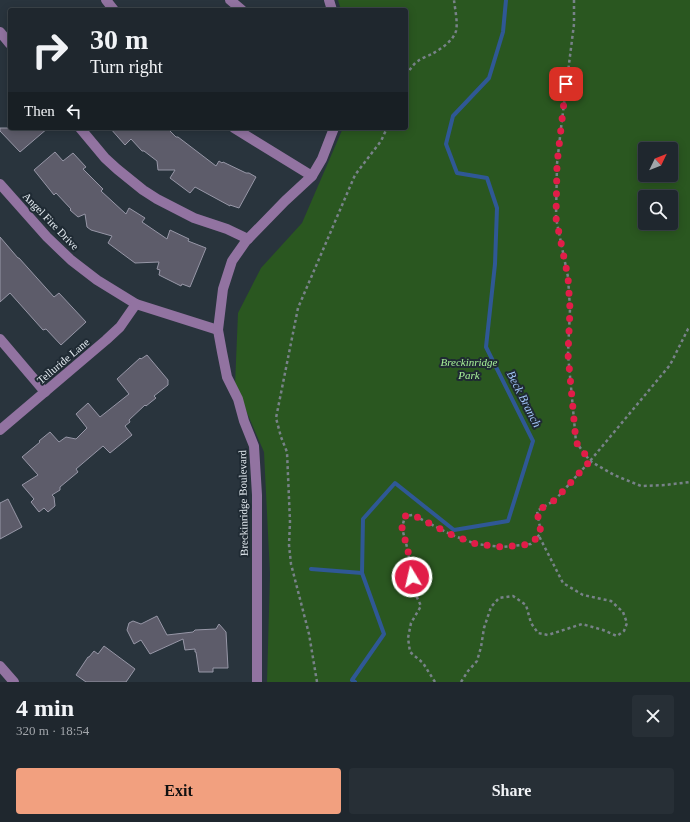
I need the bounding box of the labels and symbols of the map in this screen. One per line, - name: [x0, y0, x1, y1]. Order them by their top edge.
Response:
- pin: [549, 67, 583, 101]
- north arrow: [638, 142, 678, 182]
- street label: Angel Fire Drive: [21, 190, 81, 252]
- street label: Telluride Lane: [35, 336, 92, 386]
- park label: Breckinridge Park: [440, 356, 498, 381]
- water label: Beck Branch: [504, 368, 544, 430]
- street label: Breckinridge Boulevard: [236, 449, 250, 556]
- position arrow: [391, 556, 433, 598]

